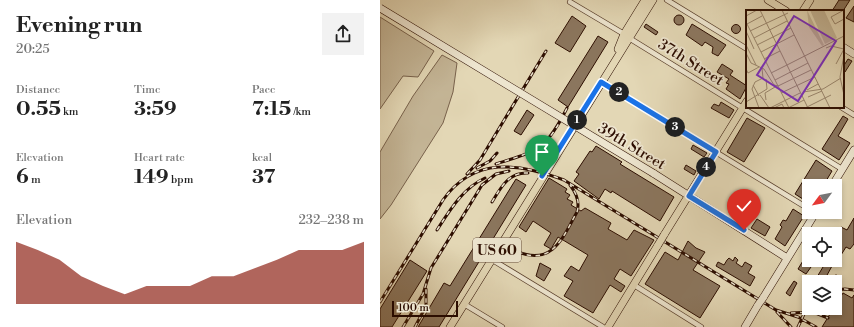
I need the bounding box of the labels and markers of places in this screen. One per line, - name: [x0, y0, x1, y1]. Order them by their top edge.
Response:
- pin: 2: [609, 82, 629, 102]
- pin: 1: [567, 110, 587, 130]
- pin: 3: [665, 117, 685, 137]
- pin: [525, 135, 559, 176]
- pin: 4: [696, 157, 716, 177]
- pin: [727, 189, 761, 230]

